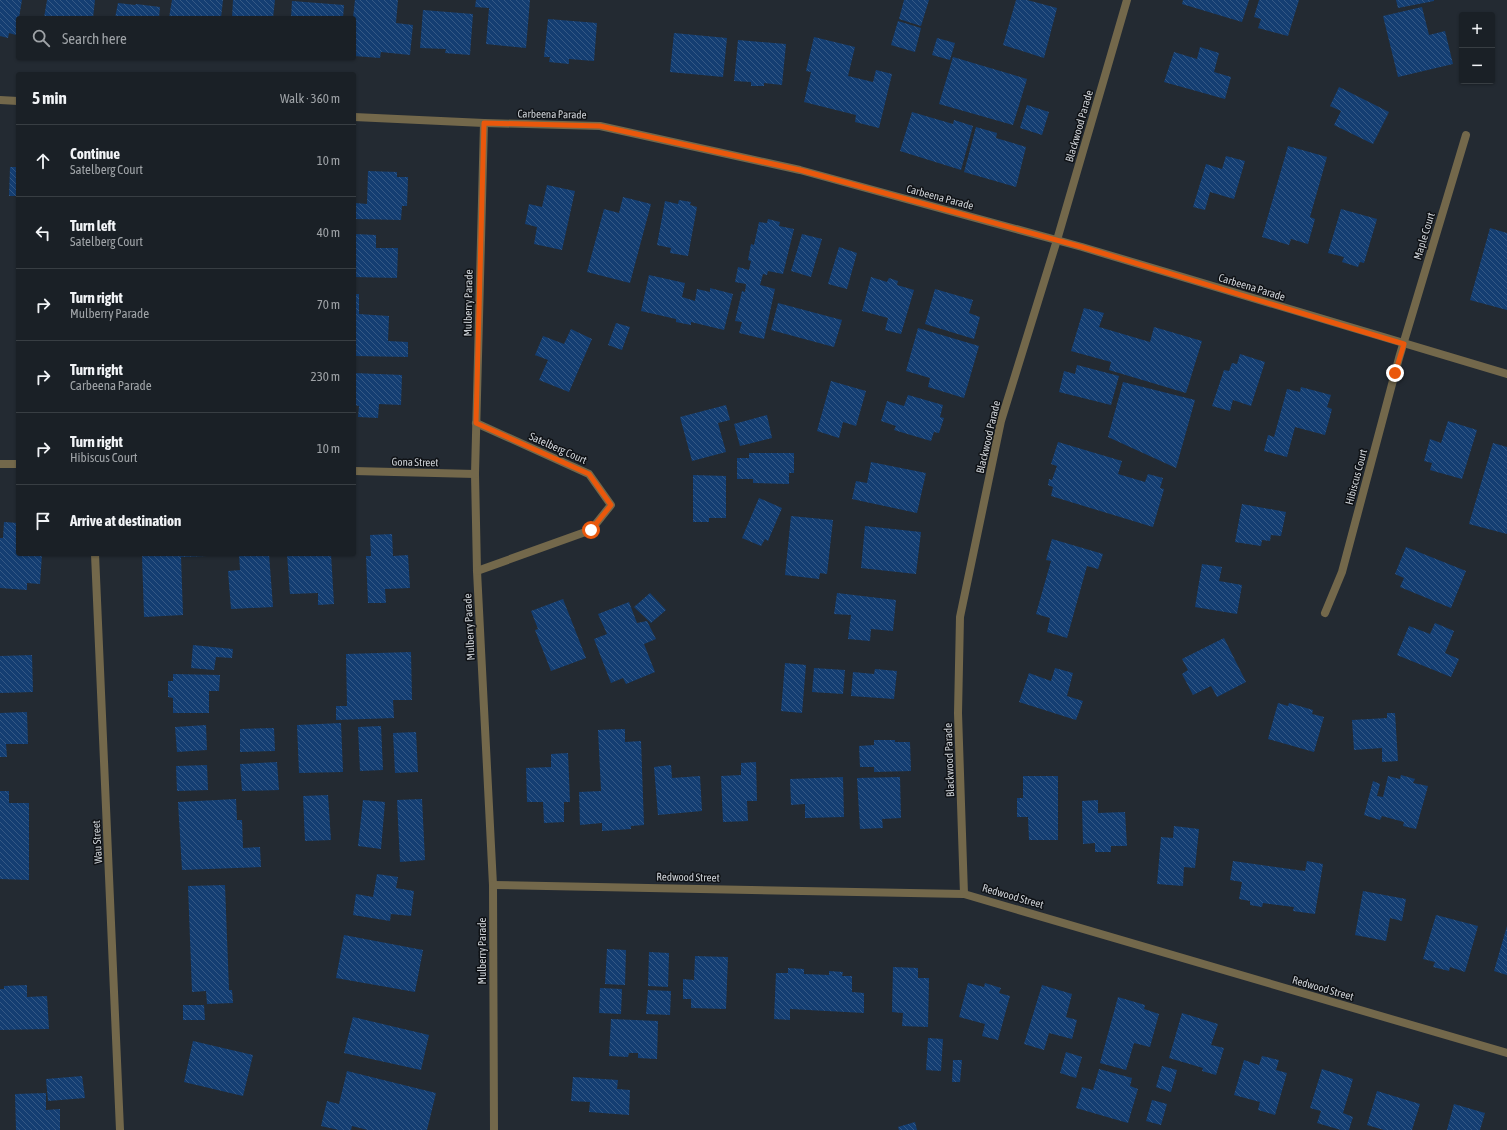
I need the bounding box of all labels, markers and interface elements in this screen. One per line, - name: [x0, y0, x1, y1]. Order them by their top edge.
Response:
- map controls: [1459, 12, 1495, 84]
- button: +: [1459, 12, 1495, 48]
- search box: [16, 16, 356, 60]
- icon: search: [30, 27, 52, 49]
- text: Search here: [62, 30, 127, 47]
- button: −: [1459, 48, 1495, 84]
- text: 5 min: [32, 88, 67, 108]
- street label: Blackwood Parade: [1063, 89, 1095, 163]
- text: Walk · 360 m: [280, 91, 340, 106]
- street label: Carbeena Parade: [517, 107, 587, 121]
- text: Continue: [70, 145, 120, 162]
- icon: ahead: [32, 150, 54, 172]
- text: 10 m: [317, 153, 340, 168]
- text: Satelberg Court: [70, 162, 143, 177]
- street label: Carbeena Parade: [905, 182, 975, 212]
- street label: Maple Court: [1411, 211, 1437, 261]
- text: Turn left: [70, 217, 116, 234]
- icon: left: [32, 222, 54, 244]
- text: 40 m: [317, 225, 340, 240]
- text: Satelberg Court: [70, 234, 143, 249]
- street label: Mulberry Parade: [461, 269, 475, 337]
- street label: Carbeena Parade: [1217, 271, 1287, 303]
- text: Turn right: [70, 289, 123, 306]
- icon: right: [32, 294, 54, 316]
- text: 70 m: [317, 297, 340, 312]
- text: Mulberry Parade: [70, 306, 149, 321]
- text: Turn right: [70, 361, 123, 378]
- route end: [1386, 364, 1404, 382]
- icon: right: [32, 366, 54, 388]
- text: 230 m: [311, 369, 340, 384]
- text: Carbeena Parade: [70, 378, 152, 393]
- street label: Blackwood Parade: [974, 399, 1002, 475]
- street label: Satelberg Court: [527, 430, 589, 466]
- text: Turn right: [70, 433, 123, 450]
- icon: right: [32, 438, 54, 460]
- text: 10 m: [317, 441, 340, 456]
- street label: Hibiscus Court: [1343, 448, 1369, 506]
- text: Hibiscus Court: [70, 450, 137, 465]
- street label: Gona Street: [391, 456, 439, 468]
- icon: arrive: [32, 510, 54, 532]
- text: Arrive at destination: [70, 512, 181, 529]
- route start: [582, 521, 600, 539]
- street label: Mulberry Parade: [461, 593, 477, 661]
- street label: Blackwood Parade: [942, 723, 956, 797]
- street label: Wau Street: [90, 820, 104, 864]
- street label: Redwood Street: [656, 870, 720, 884]
- street label: Redwood Street: [981, 882, 1045, 910]
- street label: Mulberry Parade: [476, 918, 488, 984]
- street label: Redwood Street: [1291, 974, 1355, 1002]

